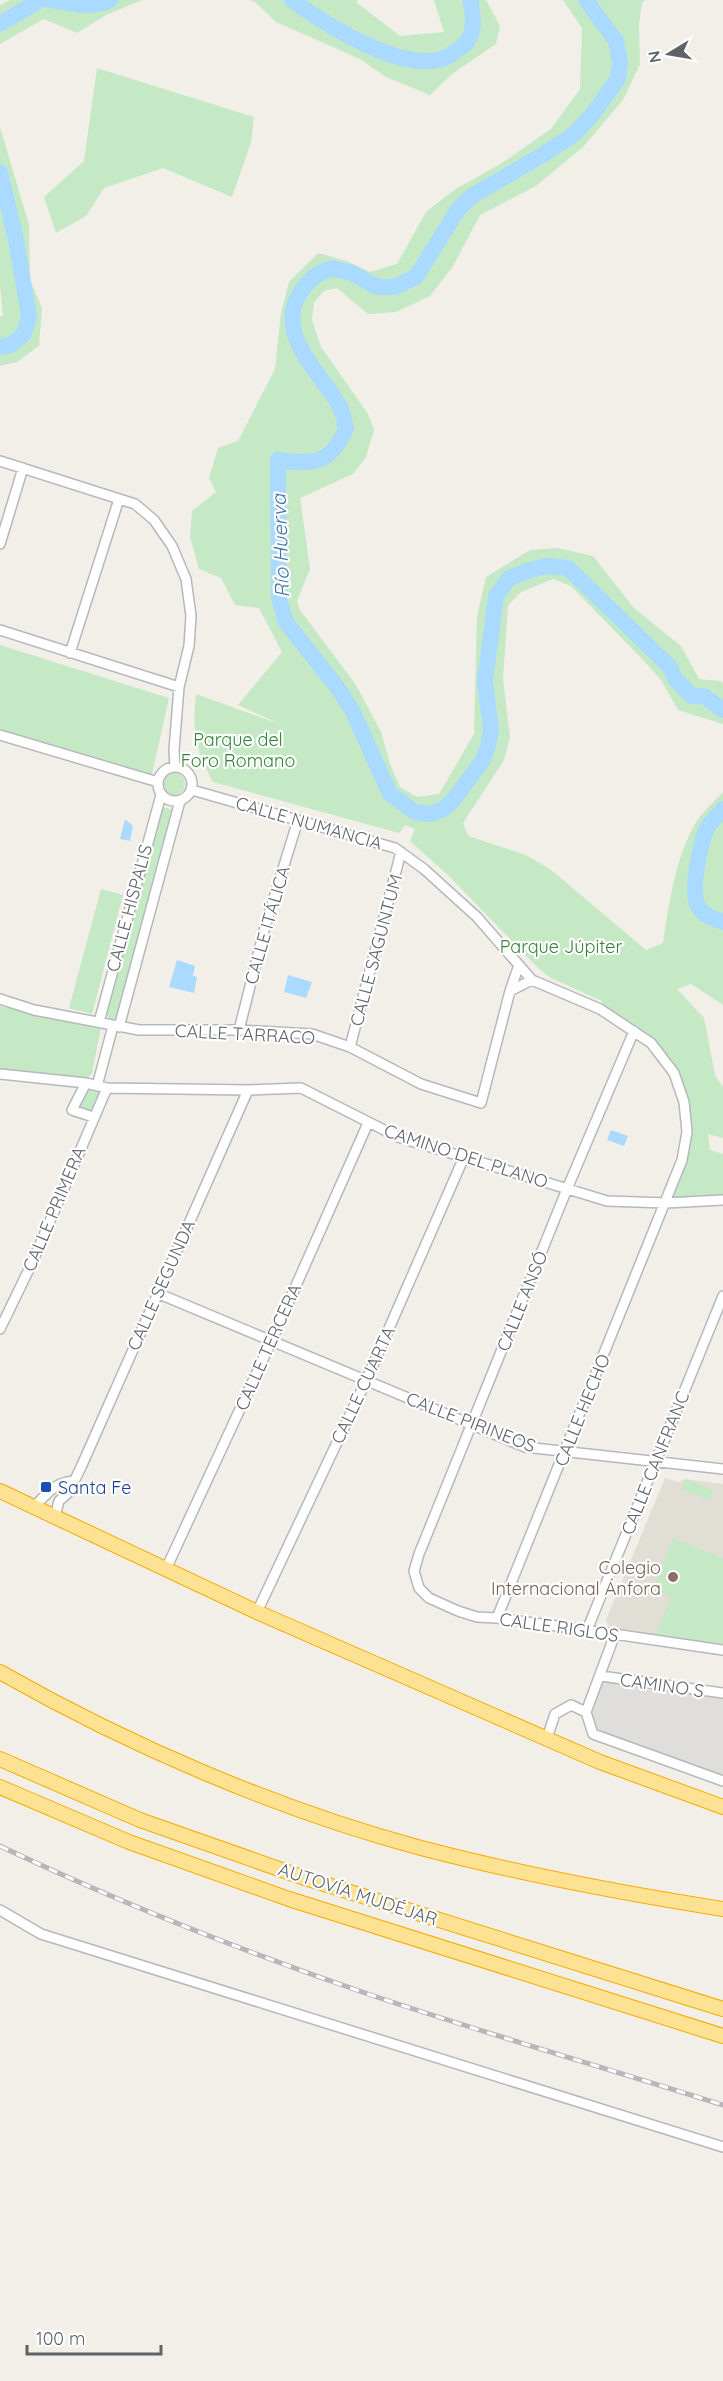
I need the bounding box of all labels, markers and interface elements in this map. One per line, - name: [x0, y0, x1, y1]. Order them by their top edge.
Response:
- north arrow: [639, 24, 699, 84]
- text: N: [643, 49, 665, 65]
- water label: Río Huerva: [266, 492, 294, 598]
- park label: Parque del Foro Romano: [181, 728, 295, 772]
- street label: CALLE NUMANCIA: [233, 791, 385, 855]
- street label: CALLE HISPALIS: [101, 842, 157, 974]
- street label: CALLE ITÁLICA: [239, 863, 295, 987]
- street label: CALLE SAGUNTUM: [345, 871, 407, 1029]
- park label: Parque Júpiter: [500, 935, 622, 958]
- street label: CALLE TARRACO: [174, 1019, 316, 1049]
- street label: CAMINO DEL PLANO: [381, 1119, 551, 1193]
- street label: CALLE PRIMERA: [17, 1143, 91, 1275]
- street label: CALLE SEGUNDA: [122, 1216, 200, 1354]
- street label: CALLE ANSÓ: [491, 1247, 553, 1355]
- street label: CALLE TERCERA: [230, 1280, 306, 1414]
- street label: CALLE CUARTA: [326, 1322, 400, 1447]
- street label: CALLE HECHO: [549, 1350, 615, 1470]
- street label: CALLE PIRINEOS: [403, 1387, 539, 1457]
- street label: CALLE CANFRANC: [616, 1388, 694, 1538]
- place label: Santa Fe: [58, 1476, 131, 1499]
- marker: Santa Fe: [39, 1480, 53, 1494]
- place label: Colegio Internacional Ánfora: [491, 1556, 661, 1600]
- marker: Colegio Internacional Ánfora: [666, 1570, 680, 1584]
- street label: CALLE RIGLOS: [498, 1607, 620, 1647]
- street label: CAMINO S: [618, 1668, 706, 1702]
- street label: AUTOVÍA MUDÉJAR: [275, 1857, 441, 1931]
- scale bar: [27, 2318, 160, 2356]
- text: 100 m: [36, 2327, 85, 2350]

